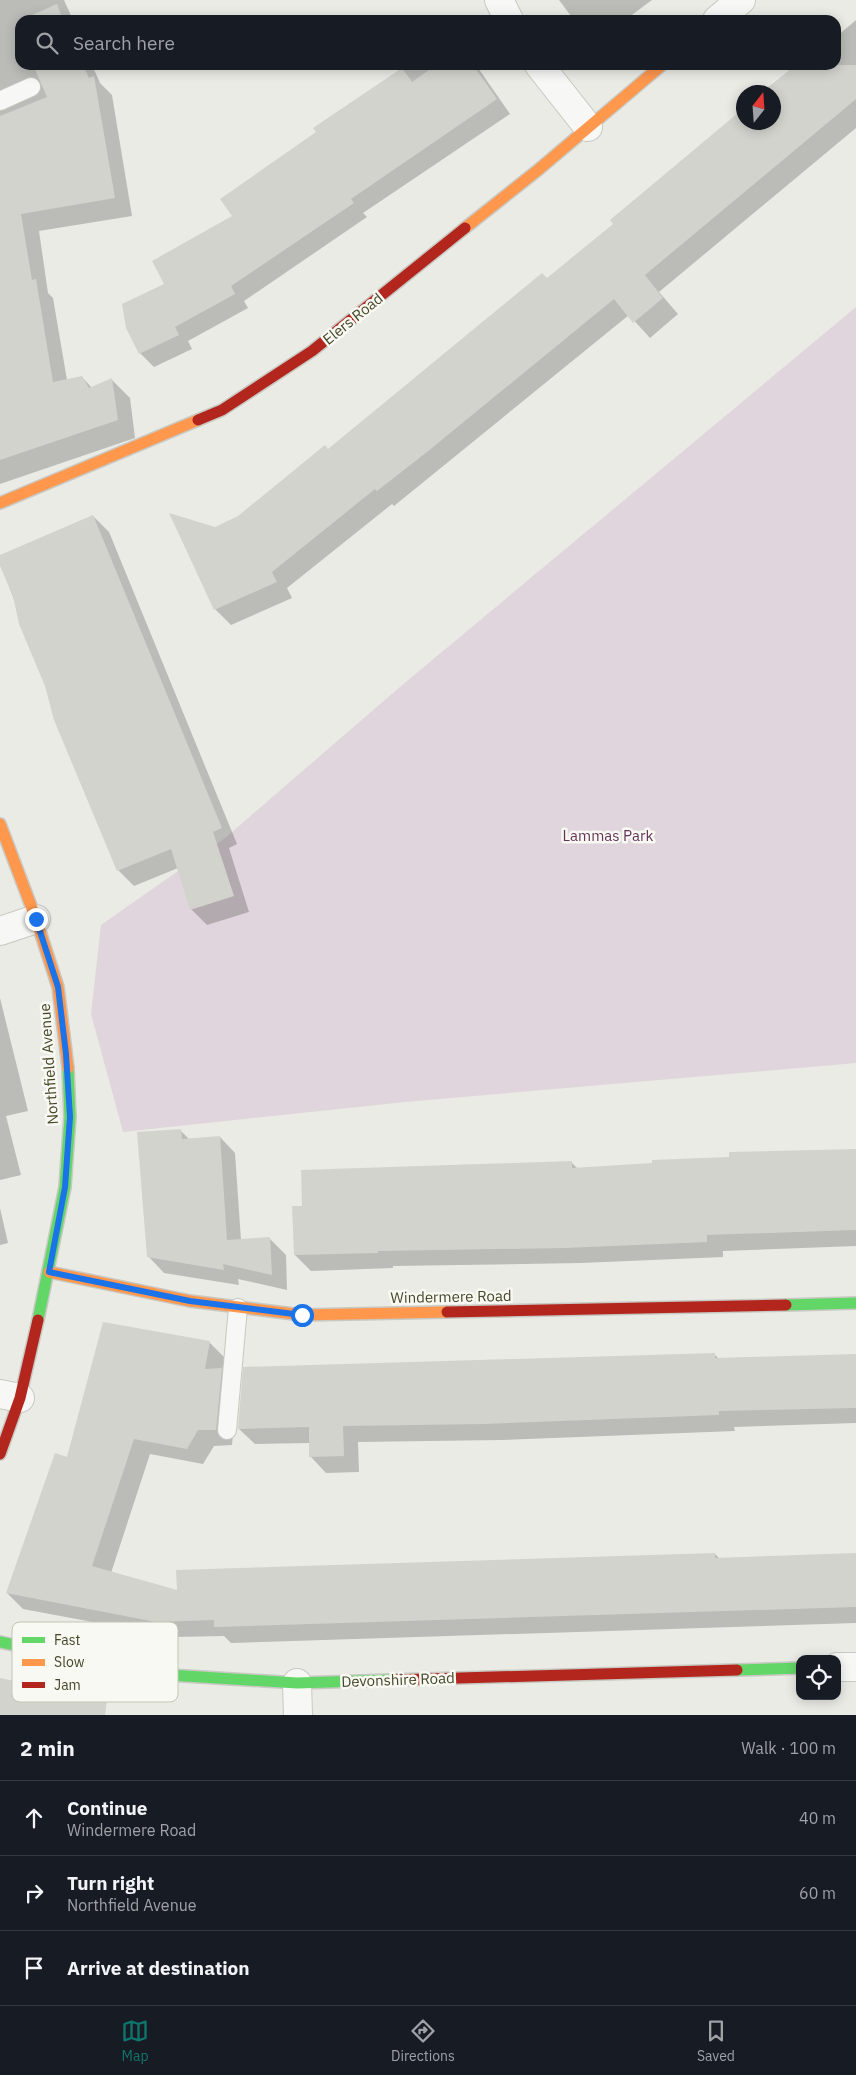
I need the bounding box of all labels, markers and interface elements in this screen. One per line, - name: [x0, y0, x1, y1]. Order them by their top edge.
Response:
- search box: [15, 15, 841, 70]
- icon: search: [33, 29, 61, 57]
- text: Search here: [73, 31, 175, 55]
- north arrow: [736, 85, 781, 130]
- street label: Elers Road: [319, 289, 387, 349]
- park label: Lammas Park: [563, 826, 654, 845]
- route end: [25, 908, 48, 931]
- street label: Northfield Avenue: [35, 1003, 62, 1125]
- street label: Windermere Road: [390, 1286, 512, 1307]
- route start: [291, 1304, 314, 1327]
- legend: [12, 1622, 178, 1702]
- text: Fast: [54, 1631, 80, 1649]
- text: Slow: [54, 1653, 85, 1671]
- map controls: [796, 1655, 841, 1700]
- button: locate: [796, 1655, 841, 1700]
- street label: Devonshire Road: [341, 1668, 455, 1691]
- text: Jam: [54, 1676, 81, 1694]
- text: 2 min: [20, 1734, 75, 1762]
- text: Walk · 100 m: [741, 1738, 836, 1758]
- text: Continue: [67, 1796, 147, 1820]
- icon: ahead: [20, 1804, 48, 1832]
- text: 40 m: [799, 1808, 836, 1828]
- text: Windermere Road: [67, 1820, 196, 1840]
- text: Turn right: [67, 1871, 154, 1895]
- icon: right: [20, 1879, 48, 1907]
- text: 60 m: [799, 1883, 836, 1903]
- text: Northfield Avenue: [67, 1895, 197, 1915]
- icon: arrive: [20, 1954, 48, 1982]
- text: Arrive at destination: [67, 1956, 250, 1980]
- tab: Map: [121, 2017, 149, 2065]
- tab: Directions: [391, 2017, 455, 2065]
- tab: Saved: [697, 2017, 735, 2065]

